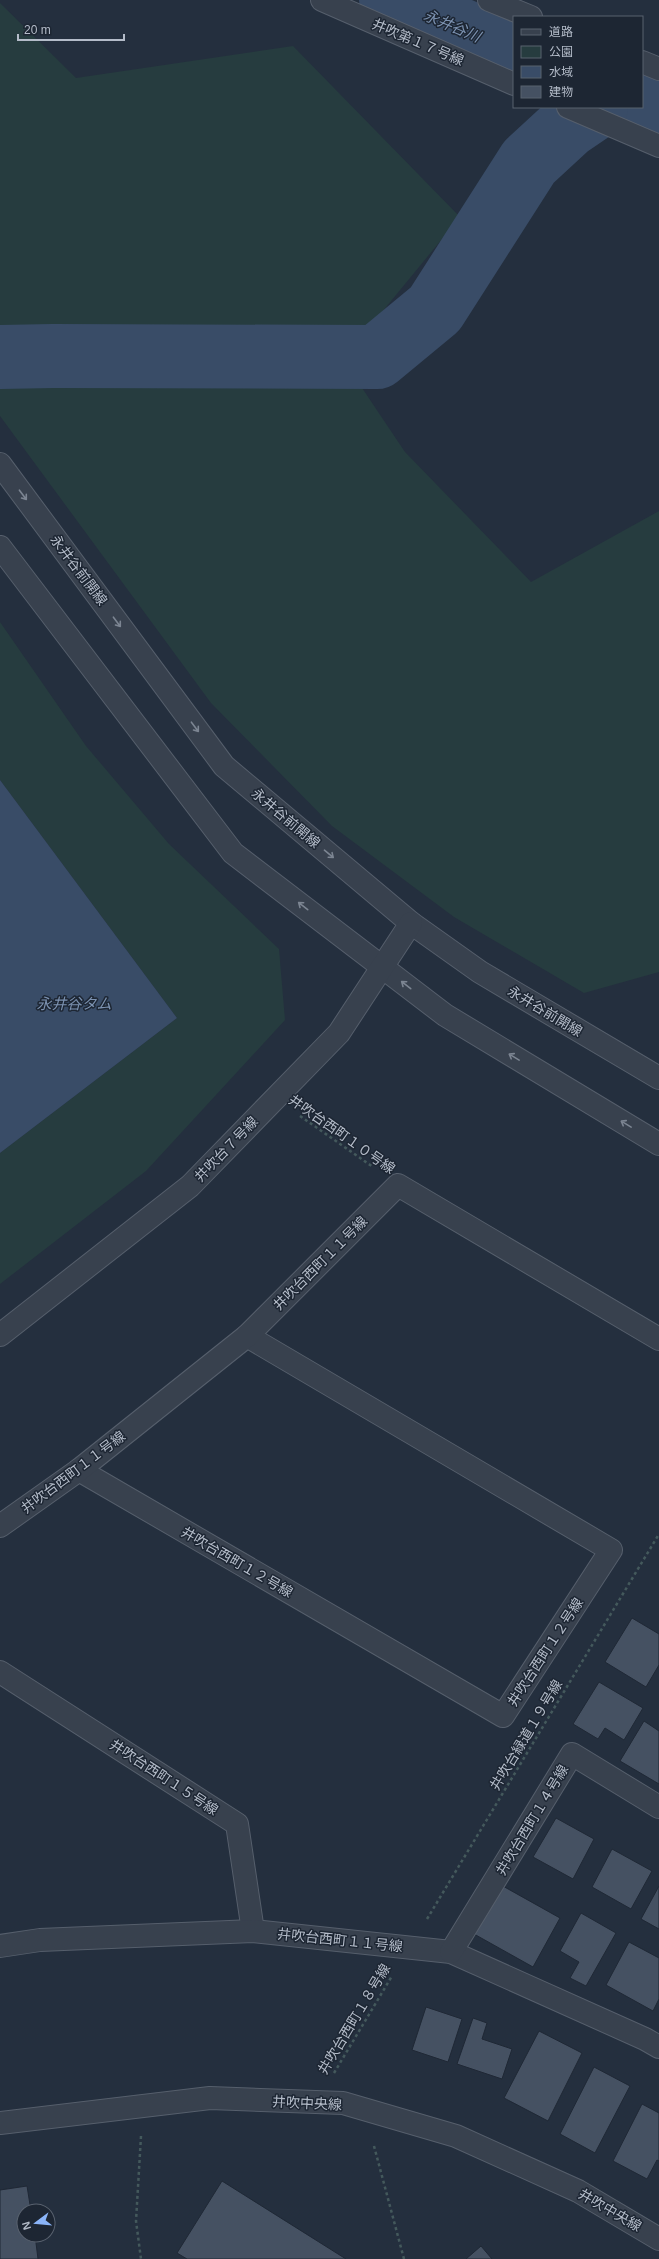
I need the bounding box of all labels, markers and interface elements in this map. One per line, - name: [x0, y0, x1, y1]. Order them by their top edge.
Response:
- water label: 永井谷川: [421, 6, 485, 46]
- street label: 井吹第１７号線: [370, 15, 466, 69]
- scale bar: [18, 16, 124, 42]
- legend: [513, 16, 643, 108]
- text: 20 m: [24, 23, 51, 37]
- text: 道路: [549, 25, 573, 39]
- text: 公園: [549, 45, 573, 59]
- text: 水域: [549, 65, 573, 79]
- text: 建物: [549, 85, 573, 99]
- one-way arrow: [19, 490, 27, 501]
- street label: 永井谷前開線: [47, 532, 111, 608]
- one-way arrow: [113, 616, 122, 627]
- one-way arrow: [191, 721, 199, 732]
- street label: 永井谷前開線: [249, 785, 323, 851]
- one-way arrow: [324, 850, 334, 859]
- one-way arrow: [298, 902, 309, 910]
- one-way arrow: [401, 981, 412, 990]
- street label: 永井谷前開線: [505, 983, 585, 1039]
- water label: 永井谷タム: [36, 995, 112, 1012]
- one-way arrow: [509, 1053, 520, 1061]
- street label: 井吹台西町１０号線: [286, 1091, 398, 1177]
- street label: 井吹台７号線: [191, 1113, 261, 1185]
- one-way arrow: [620, 1120, 632, 1128]
- street label: 井吹台西町１１号線: [270, 1213, 370, 1313]
- street label: 井吹台西町１１号線: [18, 1428, 128, 1516]
- street label: 井吹台西町１２号線: [178, 1524, 296, 1600]
- street label: 井吹台西町１２号線: [504, 1595, 586, 1709]
- street label: 井吹台緑道１９号線: [487, 1677, 565, 1793]
- street label: 井吹台西町１５号線: [107, 1736, 221, 1818]
- street label: 井吹台西町１４号線: [493, 1762, 571, 1878]
- street label: 井吹台西町１１号線: [277, 1925, 403, 1955]
- street label: 井吹台西町１８号線: [315, 1961, 393, 2077]
- street label: 井吹中央線: [272, 2093, 342, 2113]
- street label: 井吹中央線: [576, 2186, 644, 2234]
- north arrow: [16, 2203, 56, 2243]
- text: N: [20, 2220, 33, 2231]

